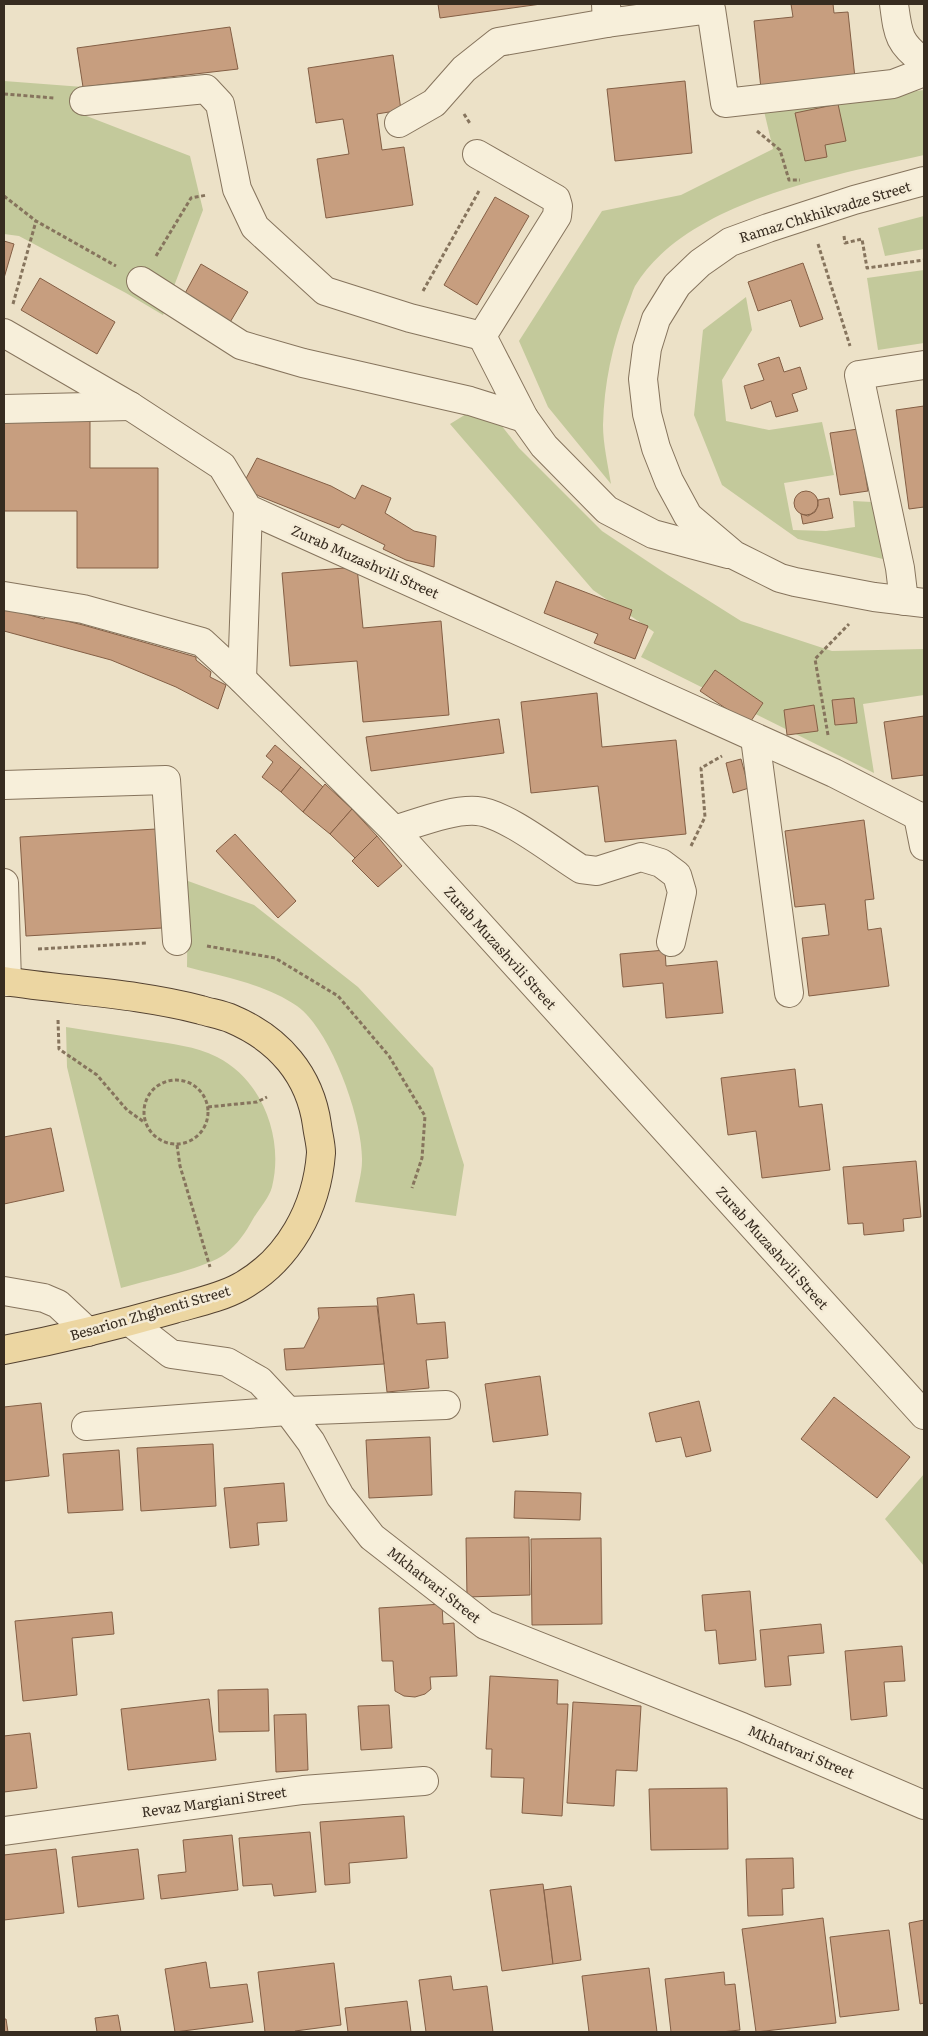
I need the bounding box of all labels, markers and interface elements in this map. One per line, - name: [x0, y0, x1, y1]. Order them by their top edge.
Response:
- street label: Ramaz Chkhikvadze Street: [736, 175, 914, 247]
- street label: Zurab Muzashvili Street: [288, 519, 443, 603]
- street label: Zurab Muzashvili Street: [440, 881, 562, 1014]
- street label: Zurab Muzashvili Street: [712, 1181, 834, 1314]
- street label: Besarion Zhghenti Street: [67, 1279, 233, 1345]
- street label: Mkhatvari Street: [384, 1541, 486, 1627]
- street label: Mkhatvari Street: [745, 1720, 858, 1783]
- street label: Revaz Margiani Street: [140, 1781, 288, 1821]

